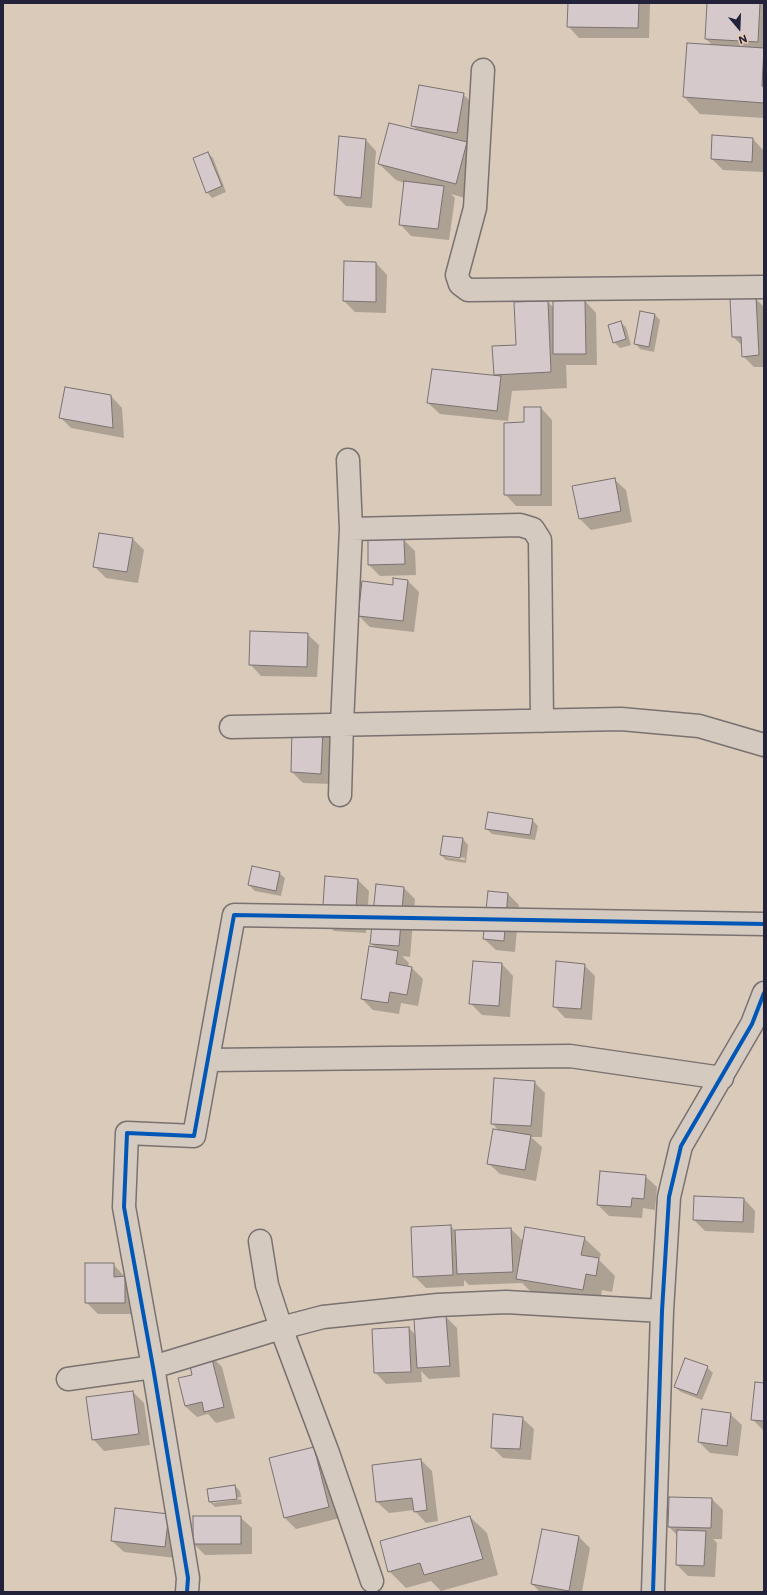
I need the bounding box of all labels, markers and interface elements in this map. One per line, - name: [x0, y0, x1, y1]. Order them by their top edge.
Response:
- north arrow: [719, 8, 759, 48]
- text: N: [737, 31, 749, 48]

